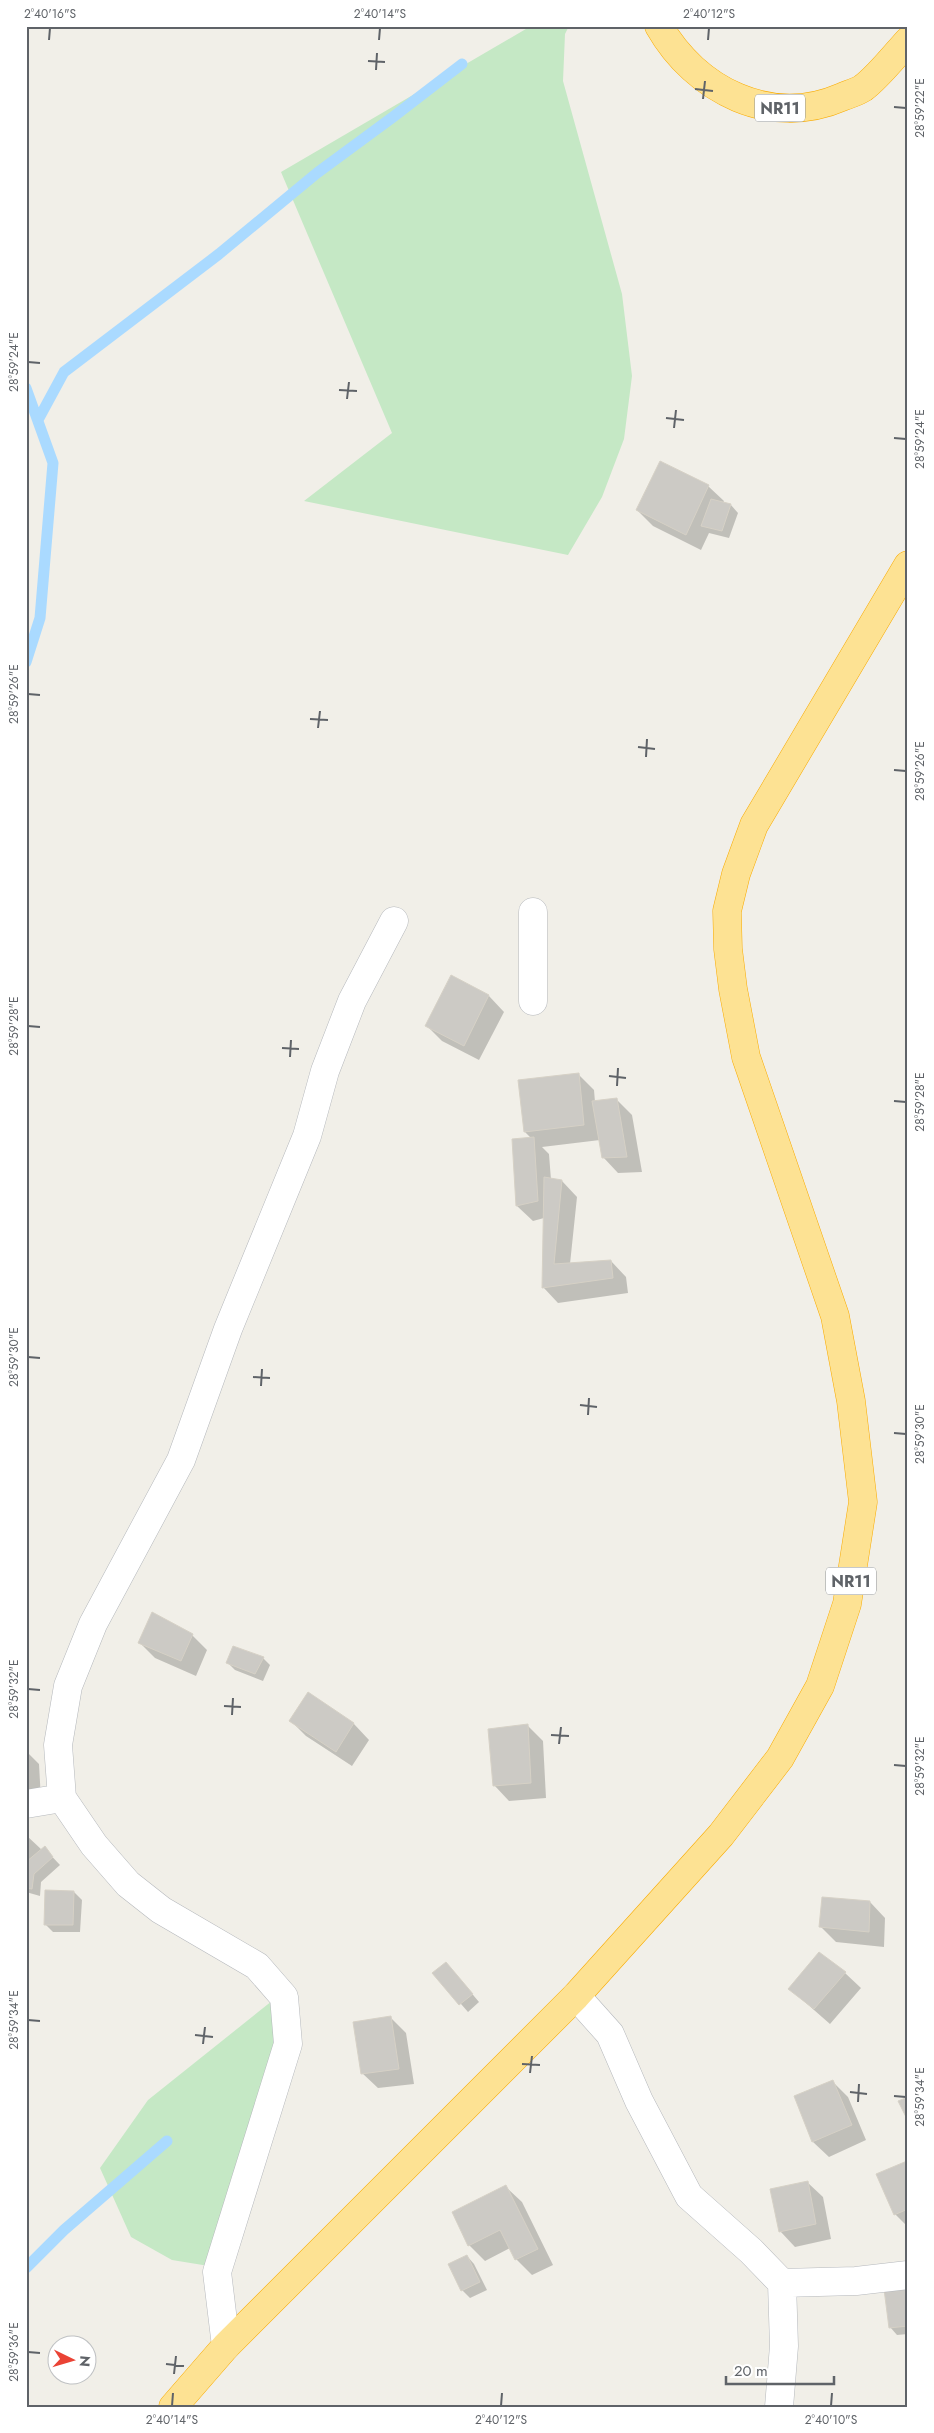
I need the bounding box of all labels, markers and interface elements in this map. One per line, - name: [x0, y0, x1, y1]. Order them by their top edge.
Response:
- text: 2°40'16"S: [24, 5, 77, 23]
- text: 2°40'14"S: [354, 5, 407, 23]
- text: 2°40'12"S: [683, 5, 736, 23]
- text: 28°59'22"E: [911, 78, 929, 138]
- road number: NR11: [755, 95, 805, 122]
- text: 28°59'24"E: [5, 332, 23, 392]
- text: 28°59'24"E: [911, 409, 929, 469]
- text: 28°59'26"E: [5, 664, 23, 724]
- text: 28°59'26"E: [911, 741, 929, 801]
- text: 28°59'28"E: [5, 996, 23, 1056]
- text: 28°59'28"E: [911, 1072, 929, 1132]
- text: 28°59'30"E: [5, 1327, 23, 1387]
- text: 28°59'30"E: [911, 1404, 929, 1464]
- road number: NR11: [826, 1568, 876, 1594]
- text: 28°59'32"E: [5, 1659, 23, 1719]
- text: 28°59'32"E: [911, 1736, 929, 1796]
- text: 28°59'34"E: [5, 1990, 23, 2050]
- text: 28°59'34"E: [911, 2067, 929, 2127]
- text: 28°59'36"E: [5, 2322, 23, 2382]
- north arrow: [48, 2336, 98, 2386]
- scale bar: [726, 2353, 834, 2385]
- text: N: [75, 2355, 95, 2368]
- text: 20 m: [734, 2360, 768, 2382]
- text: 2°40'14"S: [146, 2411, 199, 2429]
- text: 2°40'12"S: [475, 2411, 528, 2429]
- text: 2°40'10"S: [805, 2411, 858, 2429]

